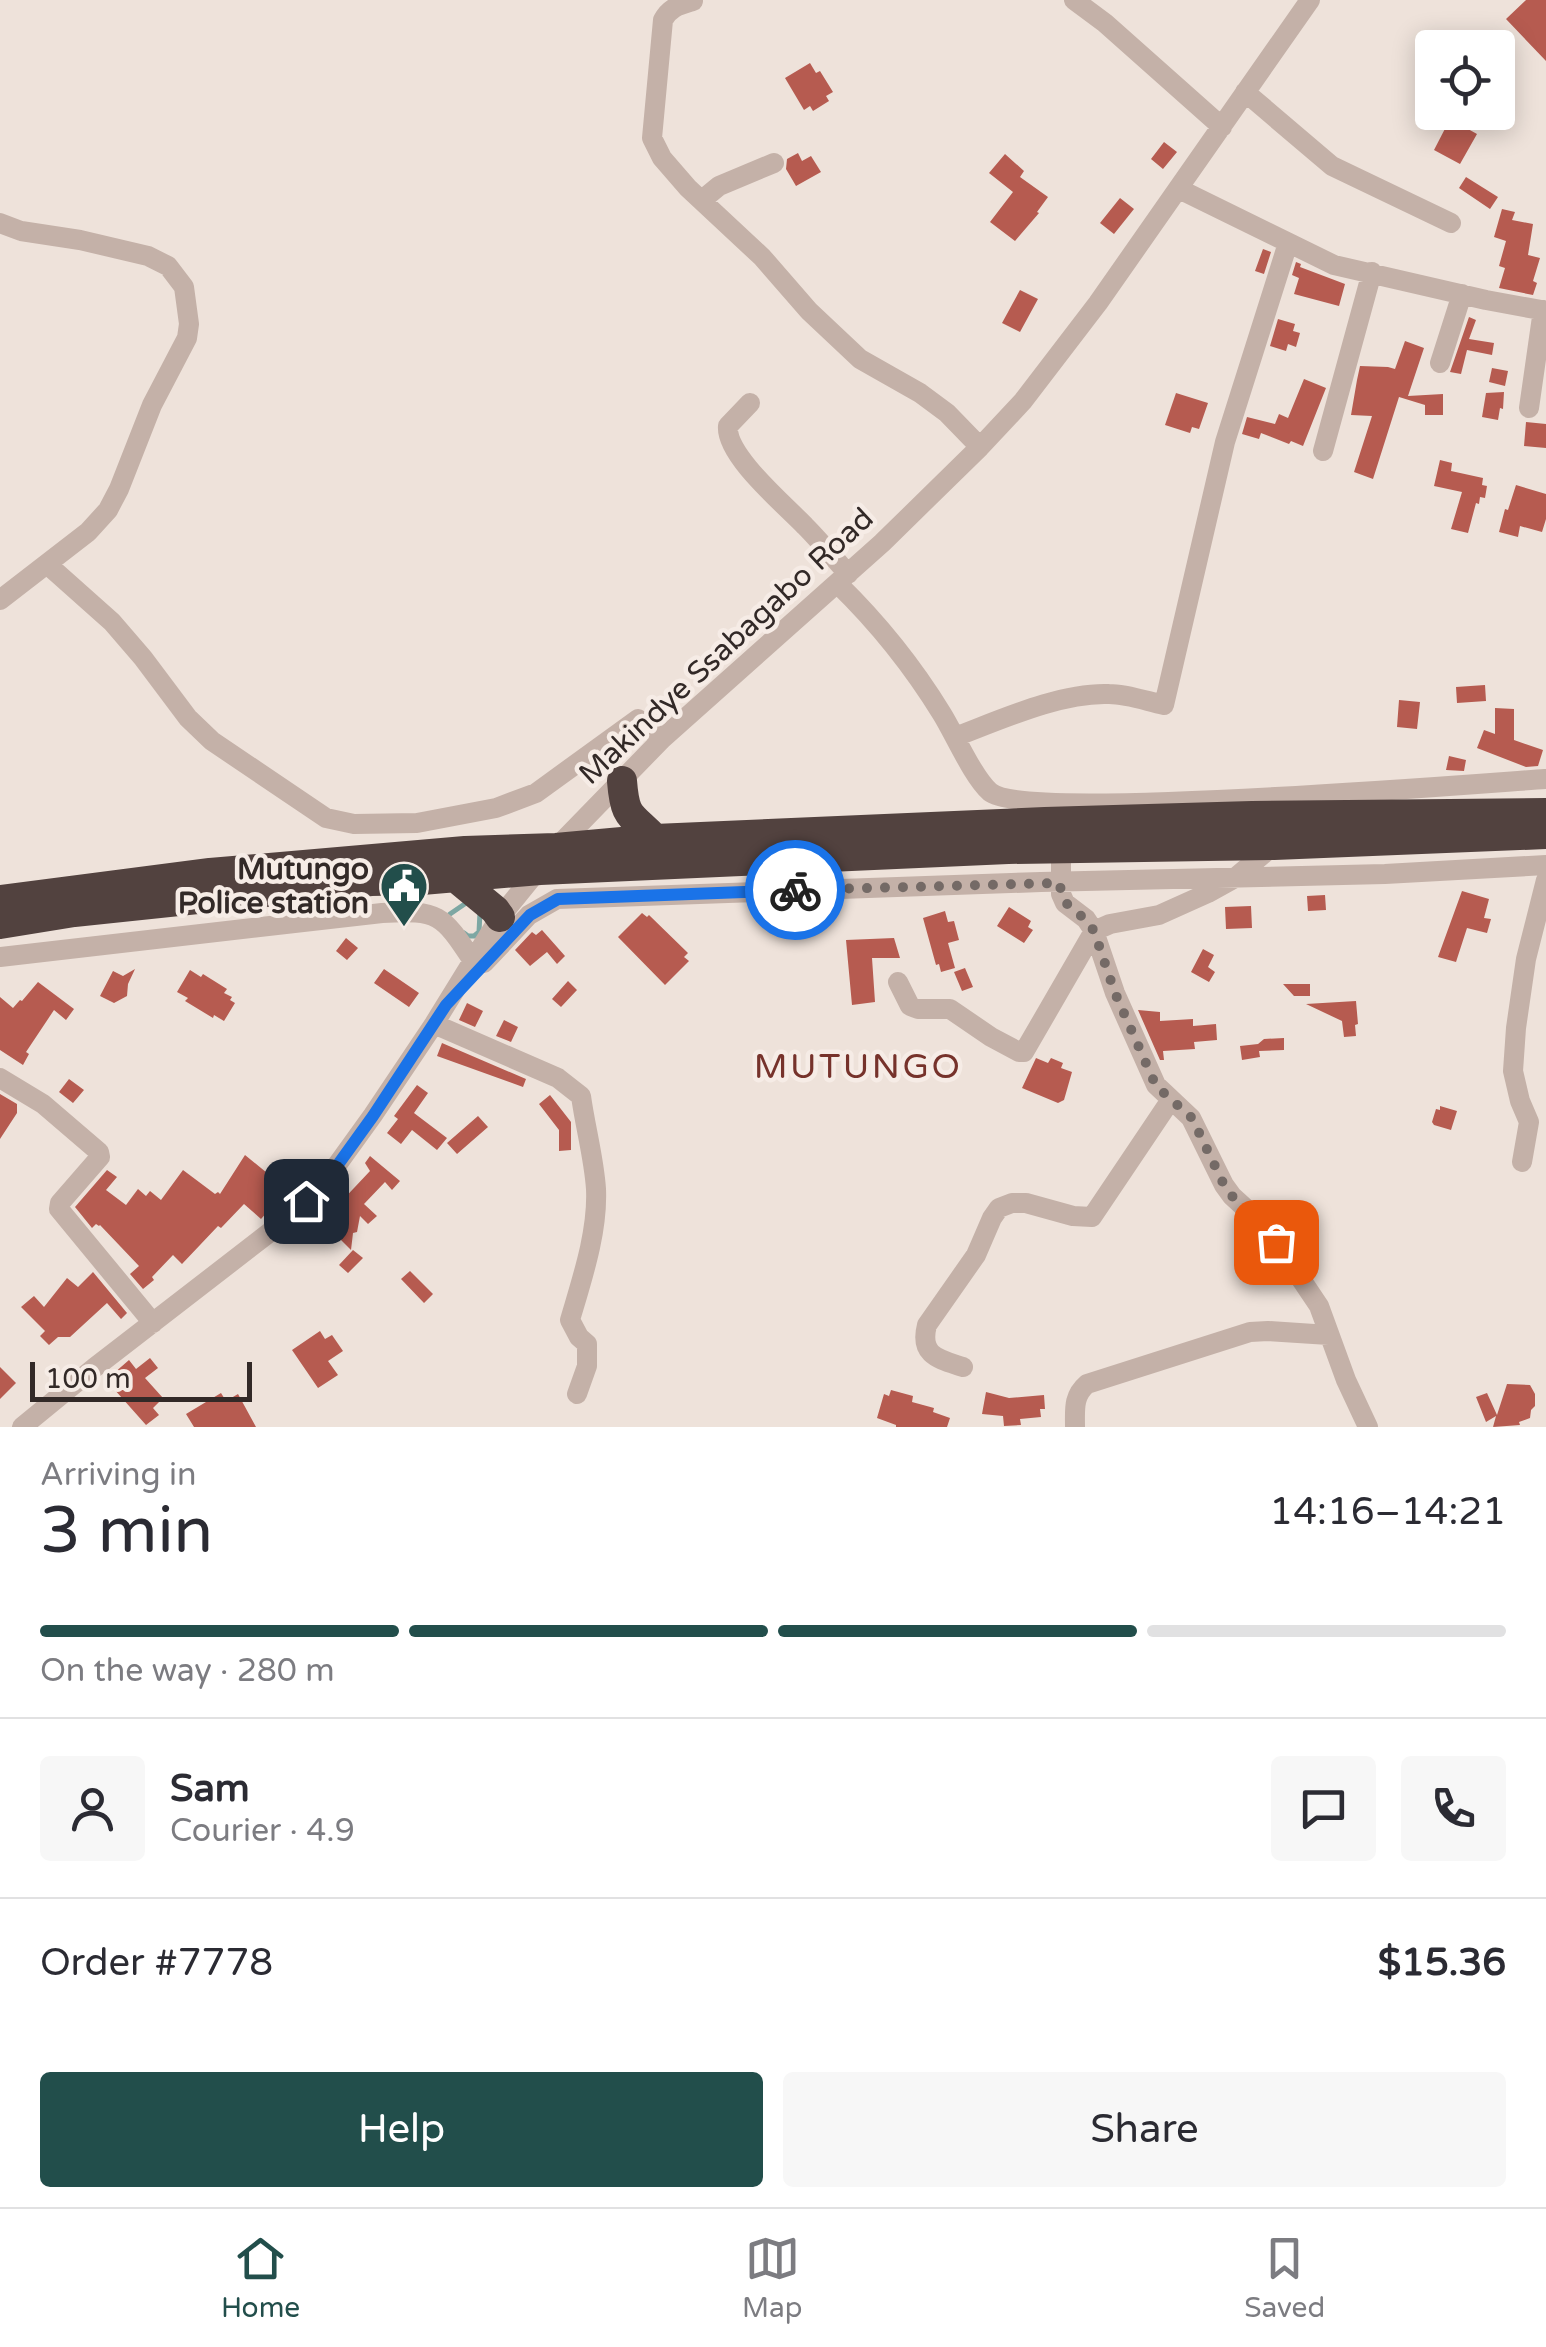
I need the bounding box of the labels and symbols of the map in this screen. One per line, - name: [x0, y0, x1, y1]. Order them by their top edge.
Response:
- street label: Makindye Ssabagabo Road: [571, 500, 881, 793]
- courier: [745, 840, 845, 940]
- place label: Mutungo Police station: [178, 851, 369, 922]
- public building icon: Mutungo Police station: [378, 860, 430, 928]
- district label: MUTUNGO: [754, 1046, 962, 1088]
- pin: [264, 1159, 349, 1244]
- pin: [1234, 1200, 1319, 1285]
- scale bar: [30, 1357, 252, 1402]

